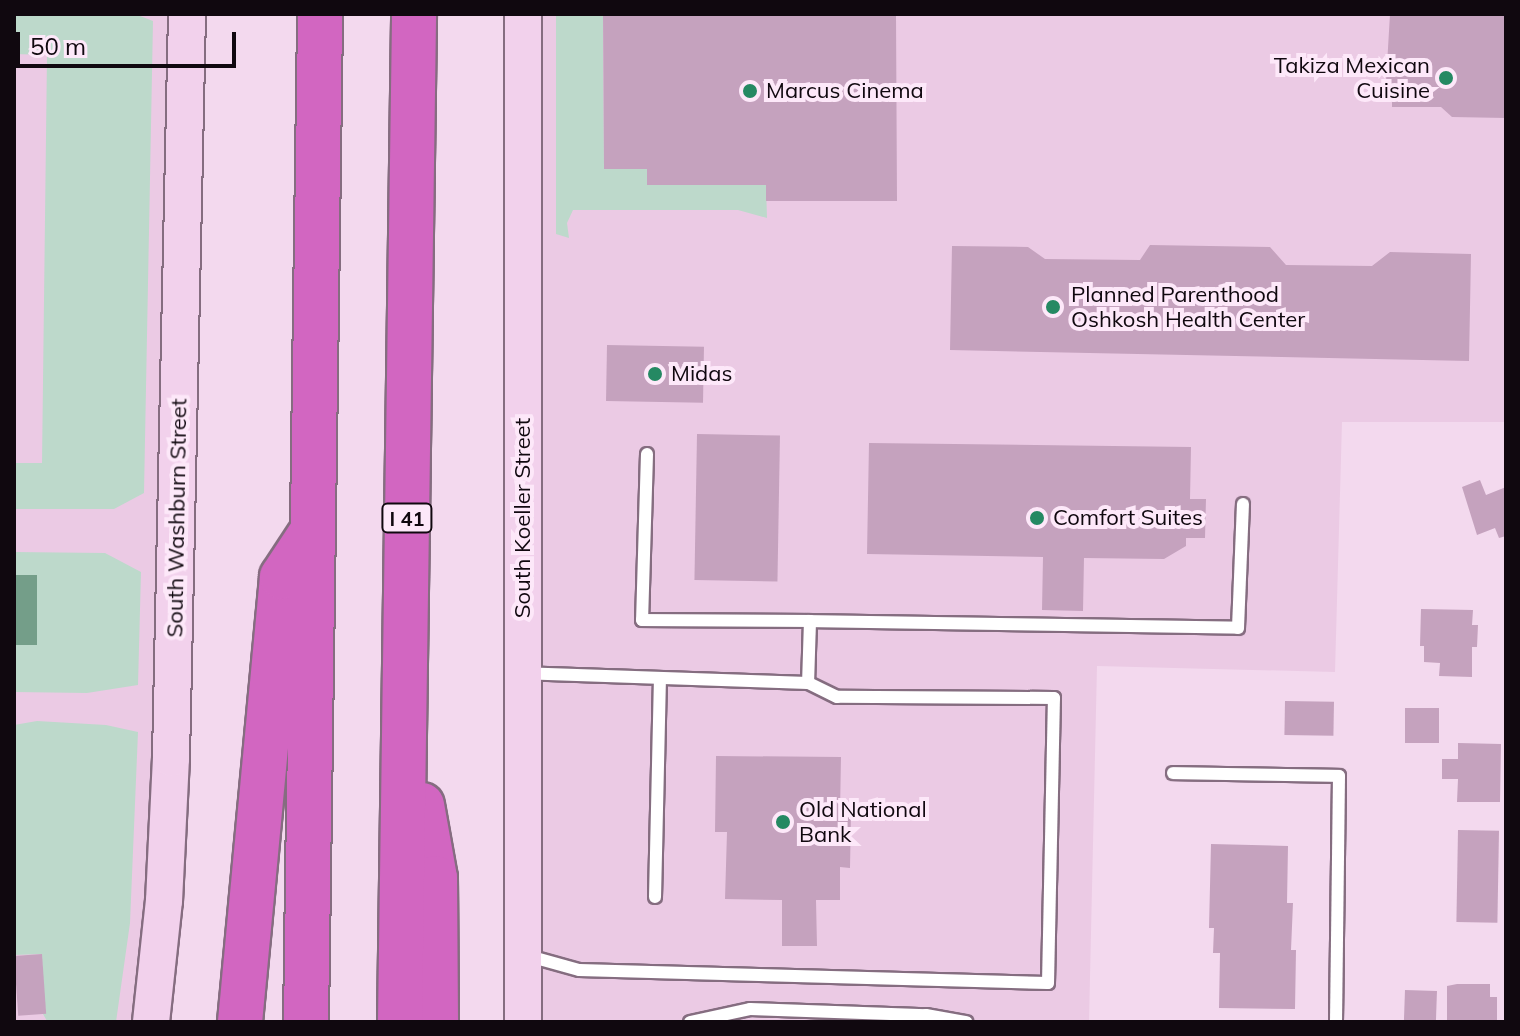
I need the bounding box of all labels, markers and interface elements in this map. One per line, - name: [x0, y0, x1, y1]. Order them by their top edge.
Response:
- scale bar: [20, 16, 240, 66]
- text: 50 m: [30, 31, 86, 61]
- place label: Takiza Mexican Cuisine: [1274, 52, 1430, 104]
- marker: Takiza Mexican Cuisine: [1437, 69, 1455, 87]
- place label: Marcus Cinema: [766, 78, 924, 104]
- marker: Marcus Cinema: [741, 82, 759, 100]
- place label: Planned Parenthood Oshkosh Health Center: [1071, 281, 1305, 332]
- marker: Planned Parenthood Oshkosh Health Center: [1042, 296, 1064, 318]
- place label: Midas: [671, 361, 732, 387]
- marker: Midas: [646, 365, 664, 383]
- street label: South Washburn Street: [162, 398, 192, 638]
- street label: South Koeller Street: [510, 418, 536, 618]
- road number: I 41: [381, 502, 433, 534]
- place label: Comfort Suites: [1053, 505, 1203, 531]
- marker: Comfort Suites: [1028, 509, 1046, 527]
- place label: Old National Bank: [799, 796, 927, 848]
- marker: Old National Bank: [774, 813, 792, 831]

